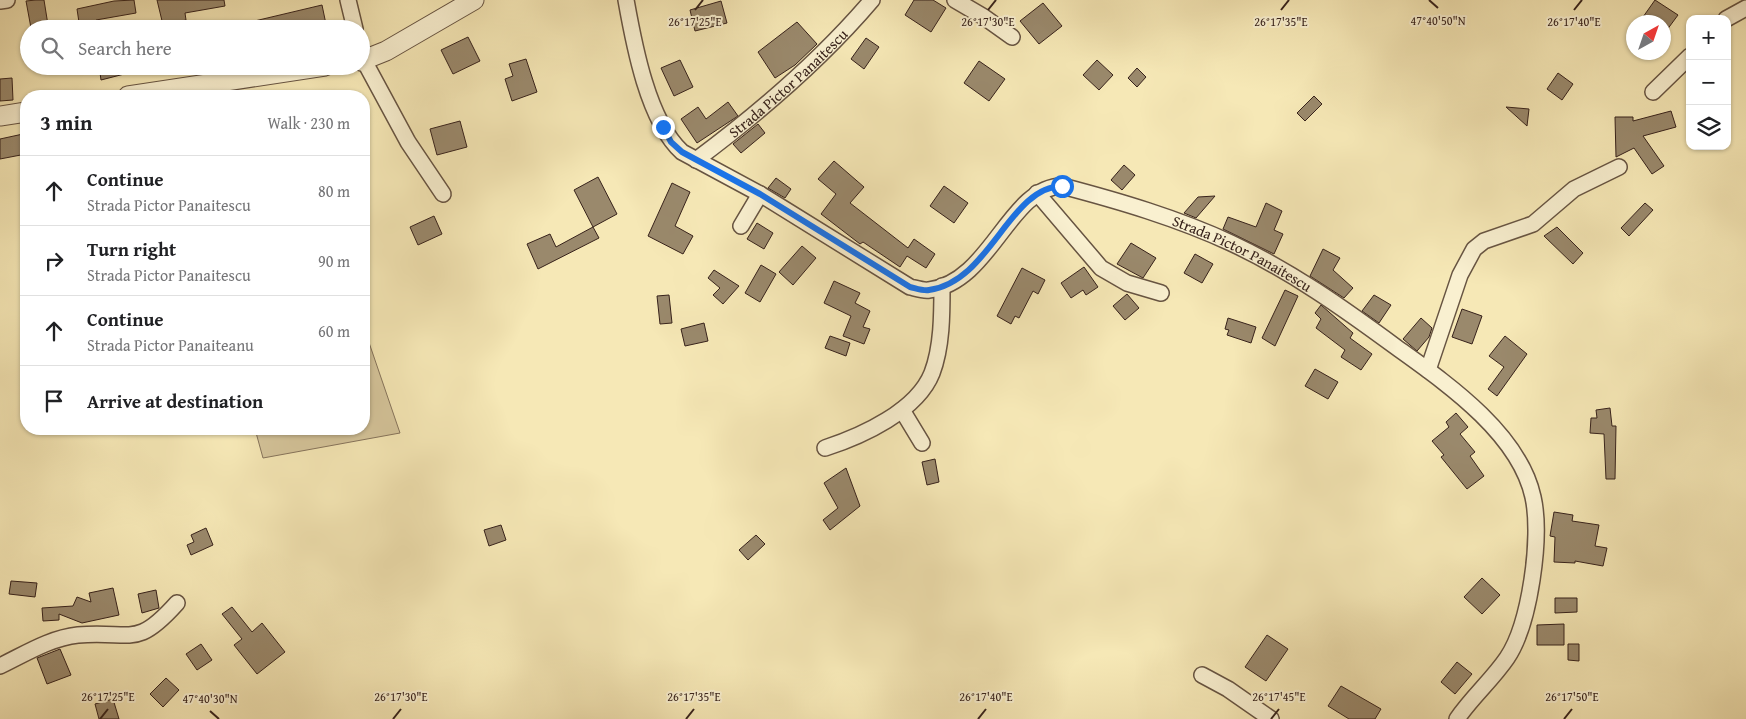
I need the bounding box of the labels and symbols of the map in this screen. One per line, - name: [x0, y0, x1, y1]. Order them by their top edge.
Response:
- text: 47°40'50"N: [1410, 12, 1466, 29]
- text: 26°17'25"E: [668, 13, 722, 30]
- text: 26°17'30"E: [961, 13, 1015, 30]
- text: 26°17'35"E: [1254, 13, 1308, 30]
- text: 26°17'40"E: [1547, 13, 1601, 30]
- north arrow: [1626, 15, 1671, 60]
- street label: Strada Pictor Panaitescu: [724, 23, 852, 142]
- route end: [652, 116, 675, 139]
- route start: [1051, 175, 1074, 198]
- street label: Strada Pictor Panaitescu: [1170, 210, 1317, 297]
- text: 26°17'25"E: [81, 688, 135, 705]
- text: 26°17'30"E: [374, 688, 428, 705]
- text: 26°17'35"E: [667, 688, 721, 705]
- text: 26°17'40"E: [959, 688, 1013, 705]
- text: 26°17'45"E: [1252, 688, 1306, 705]
- text: 26°17'50"E: [1545, 688, 1599, 705]
- text: 47°40'30"N: [182, 690, 238, 707]

